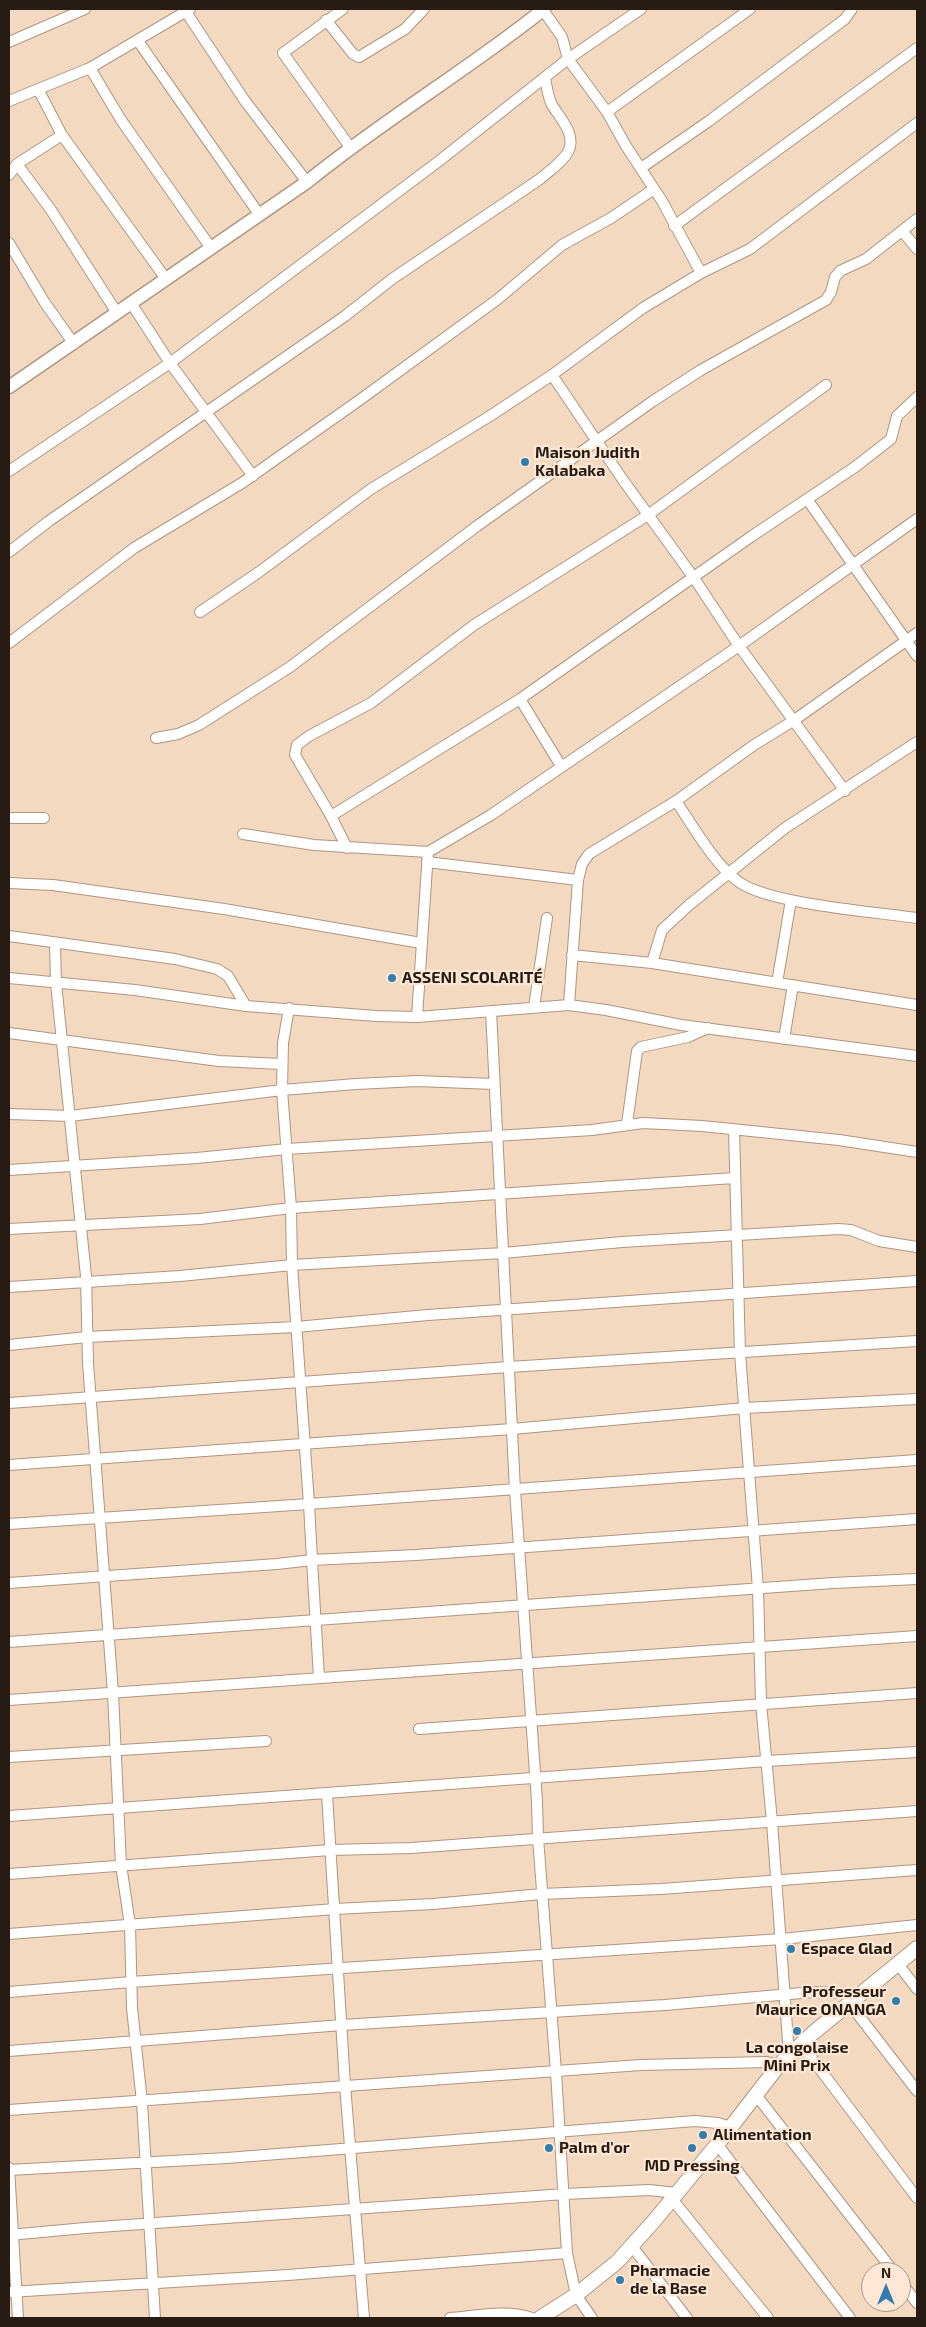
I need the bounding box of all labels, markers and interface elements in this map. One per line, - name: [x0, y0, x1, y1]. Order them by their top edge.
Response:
- place label: Maison Judith Kalabaka: [535, 443, 640, 481]
- marker: Maison Judith Kalabaka: [519, 456, 531, 468]
- place label: ASSENI SCOLARITÉ: [402, 968, 543, 988]
- marker: ASSENI SCOLARITÉ: [386, 972, 398, 984]
- place label: Espace Glad: [801, 1939, 892, 1959]
- marker: Espace Glad: [785, 1943, 797, 1955]
- place label: Professeur Maurice ONANGA: [756, 1982, 886, 2020]
- marker: Professeur Maurice ONANGA: [890, 1995, 902, 2007]
- marker: La congolaise Mini Prix: [791, 2025, 803, 2037]
- place label: La congolaise Mini Prix: [745, 2038, 849, 2076]
- place label: Alimentation: [713, 2125, 812, 2145]
- marker: Alimentation: [697, 2129, 709, 2141]
- place label: Palm d'or: [559, 2138, 630, 2158]
- marker: Palm d'or: [543, 2142, 555, 2154]
- marker: MD Pressing: [686, 2142, 698, 2154]
- place label: MD Pressing: [645, 2156, 739, 2176]
- place label: Pharmacie de la Base: [630, 2261, 710, 2299]
- north arrow: [861, 2262, 911, 2312]
- text: N: [881, 2264, 891, 2281]
- marker: Pharmacie de la Base: [614, 2274, 626, 2286]

